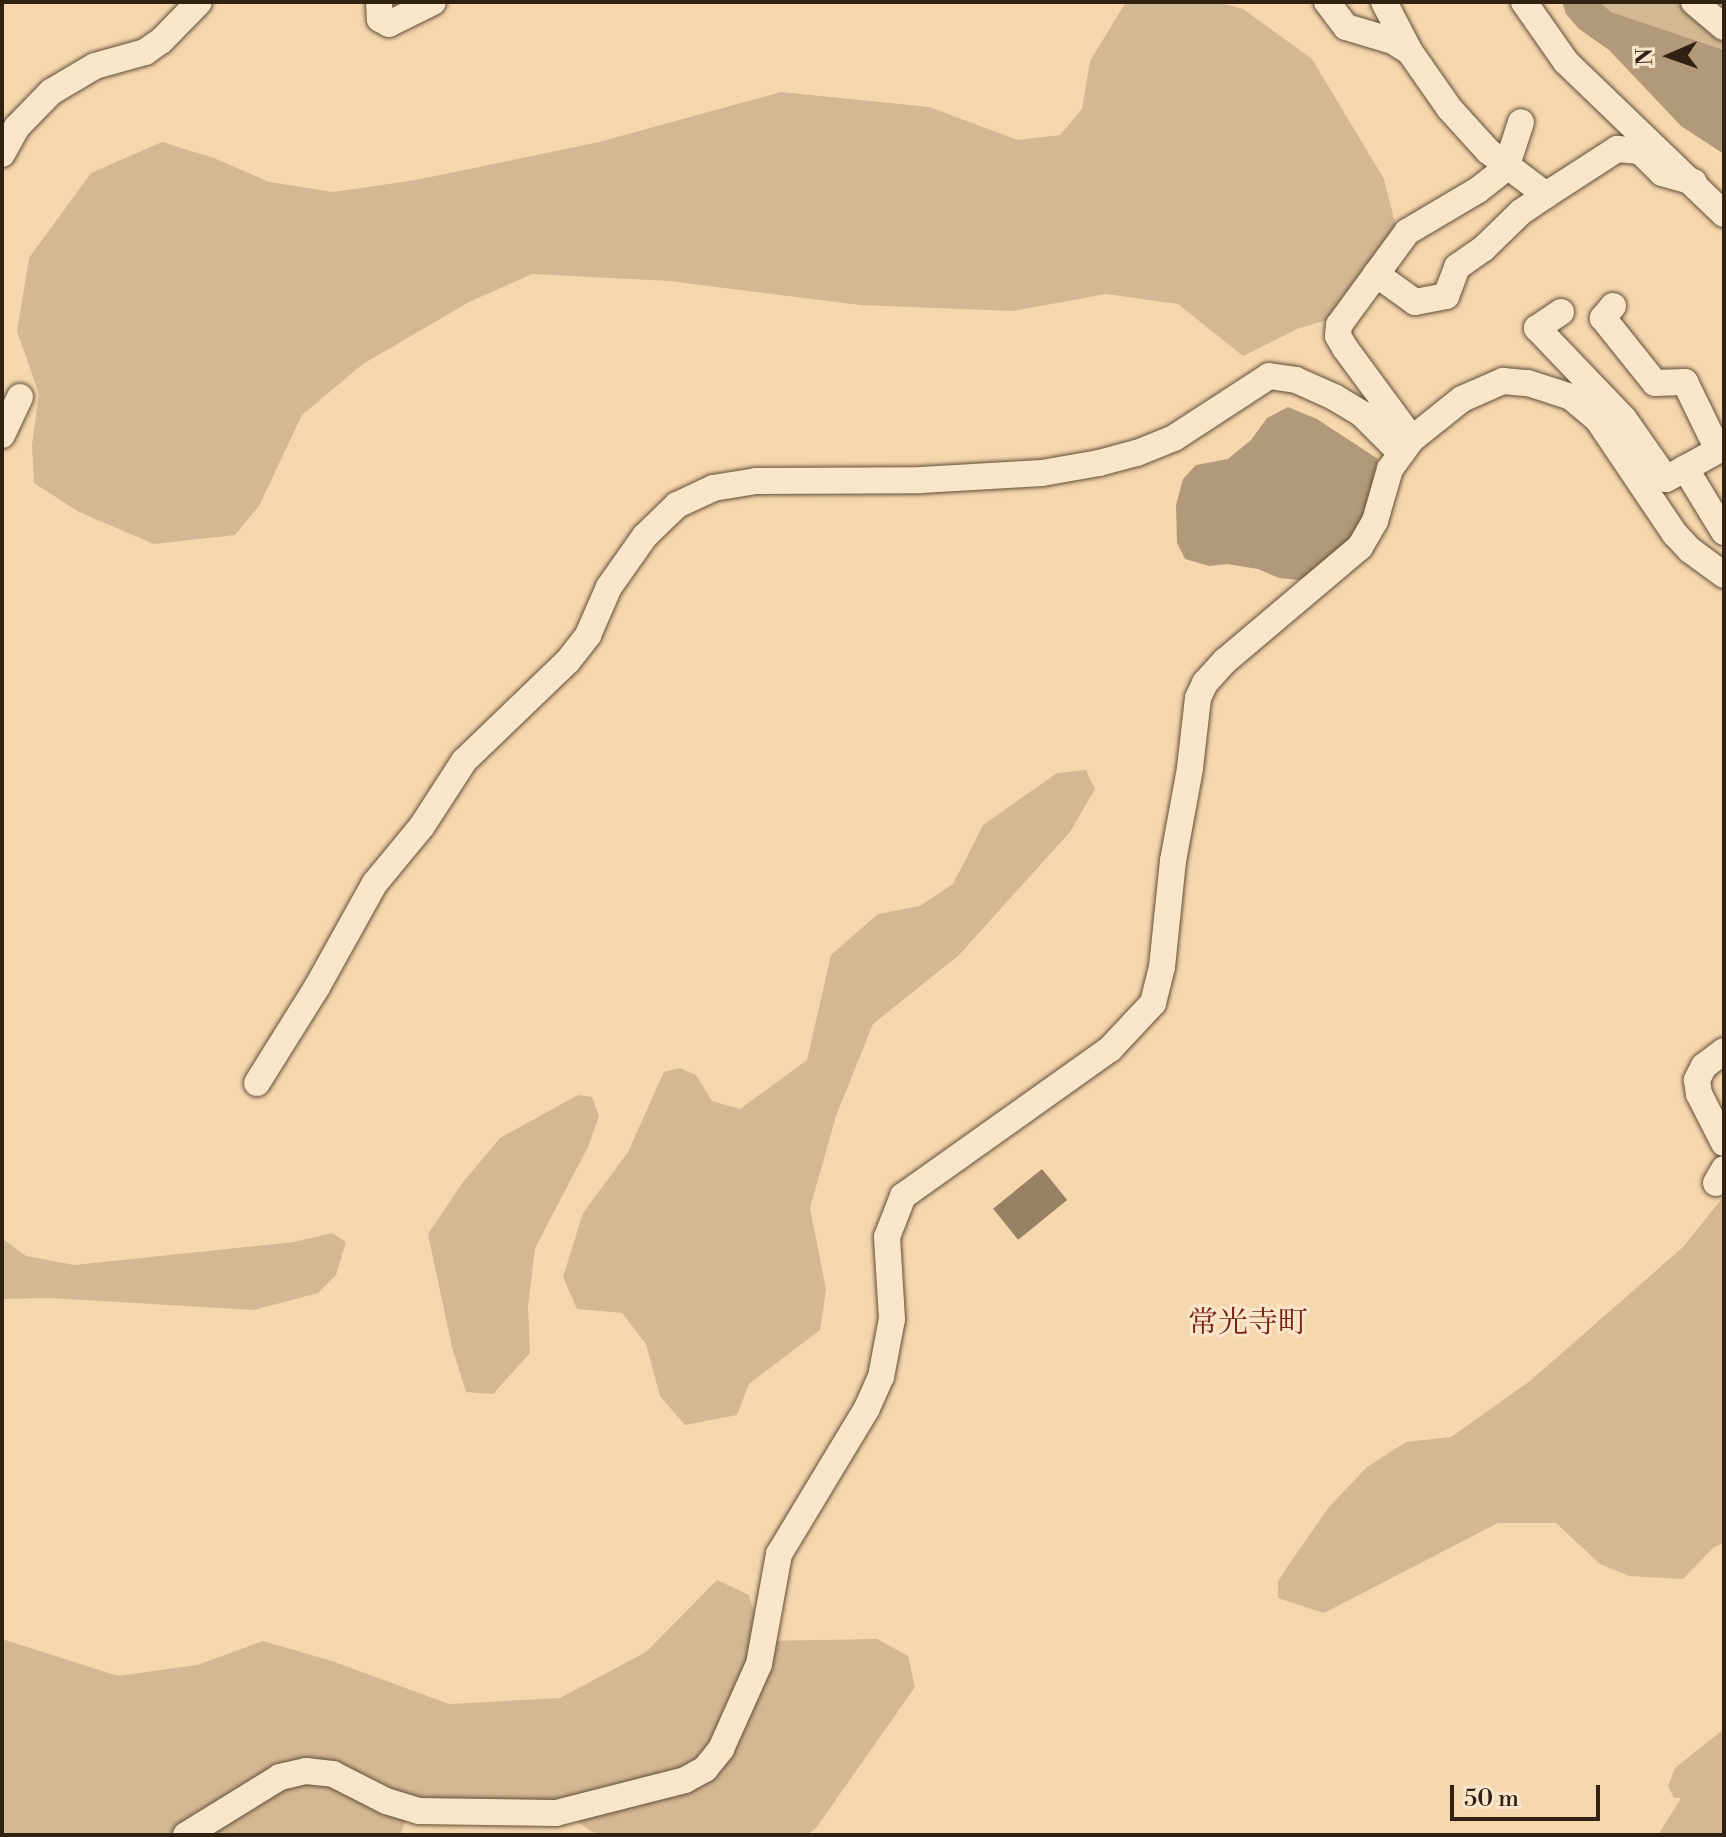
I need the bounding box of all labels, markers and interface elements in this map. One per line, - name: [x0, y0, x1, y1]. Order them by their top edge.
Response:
- north arrow: [1630, 16, 1710, 96]
- text: N: [1632, 48, 1659, 66]
- district label: 常光寺町: [1188, 1305, 1308, 1341]
- scale bar: [1454, 1769, 1604, 1819]
- text: 50 m: [1464, 1784, 1519, 1814]

